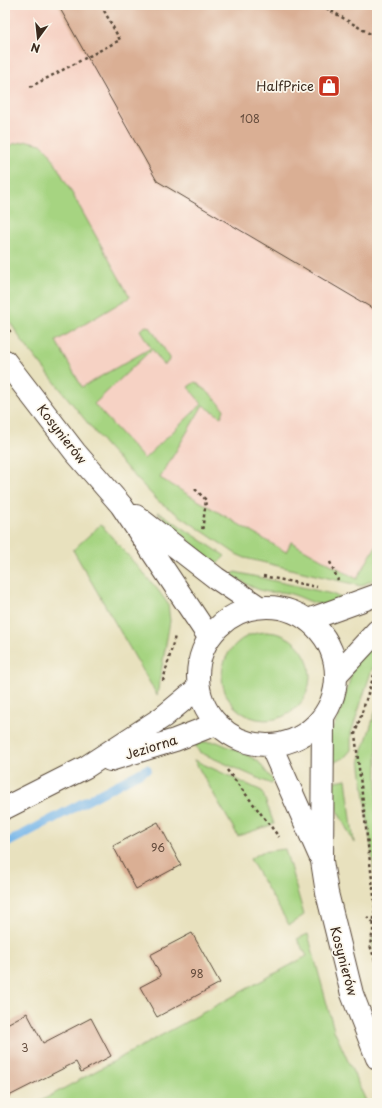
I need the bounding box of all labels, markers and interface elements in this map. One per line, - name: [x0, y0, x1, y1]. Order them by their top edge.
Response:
- north arrow: [18, 18, 58, 58]
- text: N: [29, 39, 42, 57]
- shop icon: HalfPrice: [316, 73, 342, 99]
- place label: HalfPrice: [256, 76, 314, 95]
- house number: 108: [240, 110, 260, 127]
- street label: Kosynierów: [33, 400, 92, 468]
- street label: Jeziorna: [122, 729, 180, 763]
- house number: 96: [151, 839, 165, 856]
- street label: Kosynierów: [326, 924, 363, 998]
- house number: 98: [190, 965, 204, 982]
- house number: 3: [21, 1039, 29, 1056]

